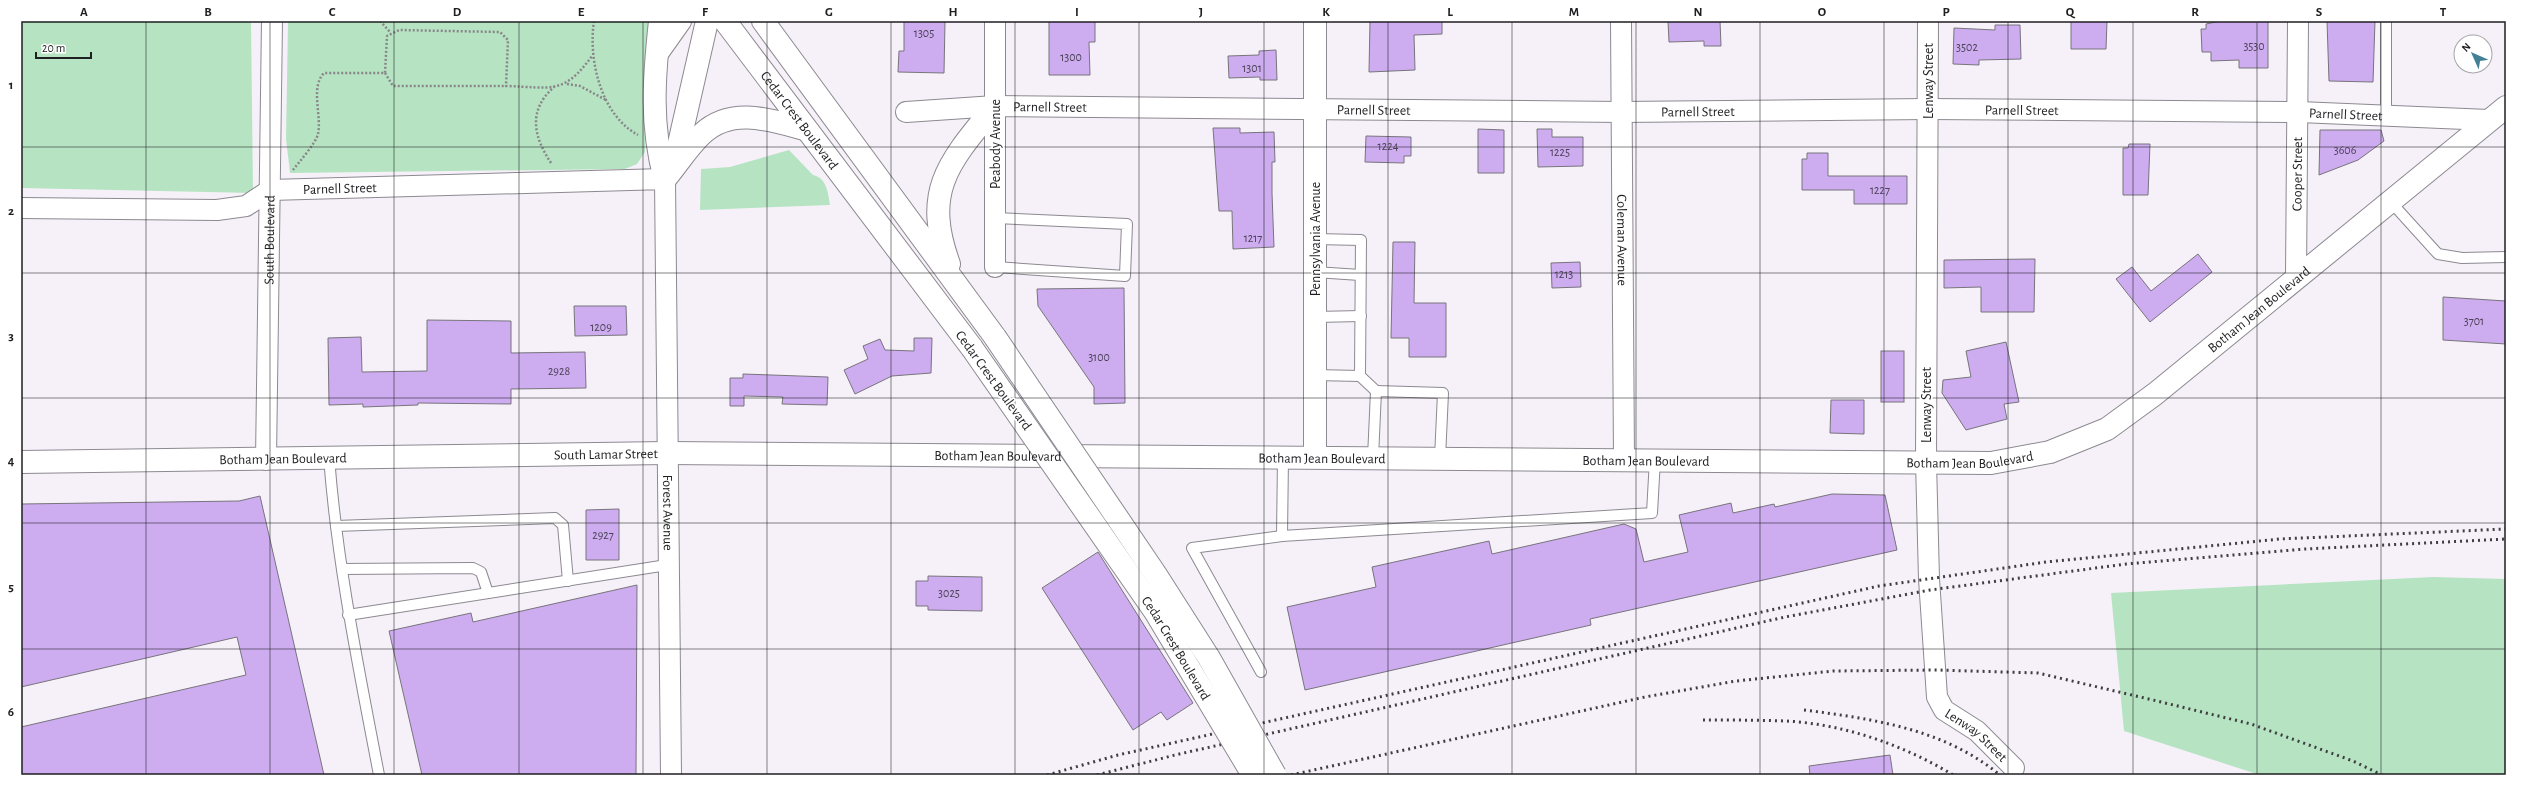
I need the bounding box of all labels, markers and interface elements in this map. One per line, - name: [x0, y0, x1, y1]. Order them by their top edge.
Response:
- text: A: [80, 6, 88, 19]
- text: B: [204, 6, 212, 19]
- text: C: [329, 6, 336, 19]
- text: D: [453, 6, 462, 19]
- text: E: [578, 6, 585, 19]
- text: F: [702, 6, 709, 19]
- text: G: [825, 6, 833, 19]
- text: H: [948, 6, 958, 19]
- text: I: [1075, 6, 1079, 19]
- text: J: [1199, 6, 1203, 19]
- text: K: [1322, 6, 1330, 19]
- text: L: [1447, 6, 1453, 19]
- text: M: [1569, 6, 1579, 19]
- text: N: [1693, 6, 1703, 19]
- text: O: [1818, 6, 1827, 19]
- text: P: [1942, 6, 1950, 19]
- text: Q: [2066, 6, 2076, 19]
- text: R: [2191, 6, 2199, 19]
- text: S: [2316, 6, 2323, 19]
- text: T: [2440, 6, 2447, 19]
- house number: 1305: [914, 27, 934, 39]
- scale bar: [36, 34, 91, 60]
- north arrow: [2453, 34, 2493, 74]
- house number: 3530: [2243, 40, 2265, 52]
- house number: 3502: [1956, 41, 1978, 53]
- text: N: [2460, 41, 2473, 54]
- text: 20 m: [42, 42, 65, 54]
- street label: Lenway Street: [1922, 43, 1936, 119]
- house number: 1300: [1060, 51, 1082, 63]
- house number: 1301: [1242, 62, 1262, 74]
- street label: Cedar Crest Boulevard: [757, 69, 840, 172]
- text: 1: [9, 79, 13, 92]
- street label: Peabody Avenue: [989, 99, 1003, 189]
- street label: Parnell Street: [1013, 100, 1087, 115]
- street label: Parnell Street: [1337, 103, 1411, 118]
- street label: Parnell Street: [1985, 103, 2059, 118]
- street label: Parnell Street: [1661, 105, 1735, 120]
- street label: Parnell Street: [2309, 106, 2383, 124]
- street label: Cooper Street: [2291, 136, 2305, 211]
- house number: 1224: [1378, 140, 1399, 152]
- house number: 3606: [2334, 144, 2357, 156]
- house number: 1225: [1550, 146, 1570, 158]
- street label: Parnell Street: [303, 181, 377, 197]
- street label: Pennsylvania Avenue: [1309, 182, 1323, 296]
- house number: 1227: [1870, 184, 1890, 196]
- street label: Coleman Avenue: [1614, 194, 1629, 286]
- street label: South Boulevard: [262, 195, 278, 285]
- text: 2: [8, 205, 14, 218]
- house number: 1217: [1244, 232, 1262, 244]
- street label: Botham Jean Boulevard: [2206, 264, 2313, 356]
- house number: 1213: [1555, 268, 1573, 280]
- house number: 3701: [2464, 315, 2484, 327]
- house number: 1209: [590, 321, 612, 333]
- street label: Cedar Crest Boulevard: [953, 328, 1034, 433]
- text: 3: [8, 330, 14, 343]
- house number: 3100: [1088, 351, 1110, 363]
- house number: 2928: [548, 365, 570, 377]
- street label: Lenway Street: [1920, 367, 1934, 443]
- street label: South Lamar Street: [554, 447, 659, 463]
- street label: Botham Jean Boulevard: [934, 449, 1062, 464]
- street label: Botham Jean Boulevard: [1906, 449, 2034, 471]
- street label: Botham Jean Boulevard: [219, 451, 347, 467]
- street label: Botham Jean Boulevard: [1258, 451, 1386, 466]
- street label: Botham Jean Boulevard: [1582, 454, 1710, 469]
- text: 4: [8, 455, 15, 468]
- street label: Forest Avenue: [660, 475, 675, 551]
- house number: 2927: [592, 529, 614, 541]
- text: 5: [8, 581, 14, 594]
- house number: 3025: [938, 587, 960, 599]
- street label: Cedar Crest Boulevard: [1139, 594, 1212, 703]
- text: 6: [8, 706, 14, 719]
- street label: Lenway Street: [1942, 707, 2010, 765]

